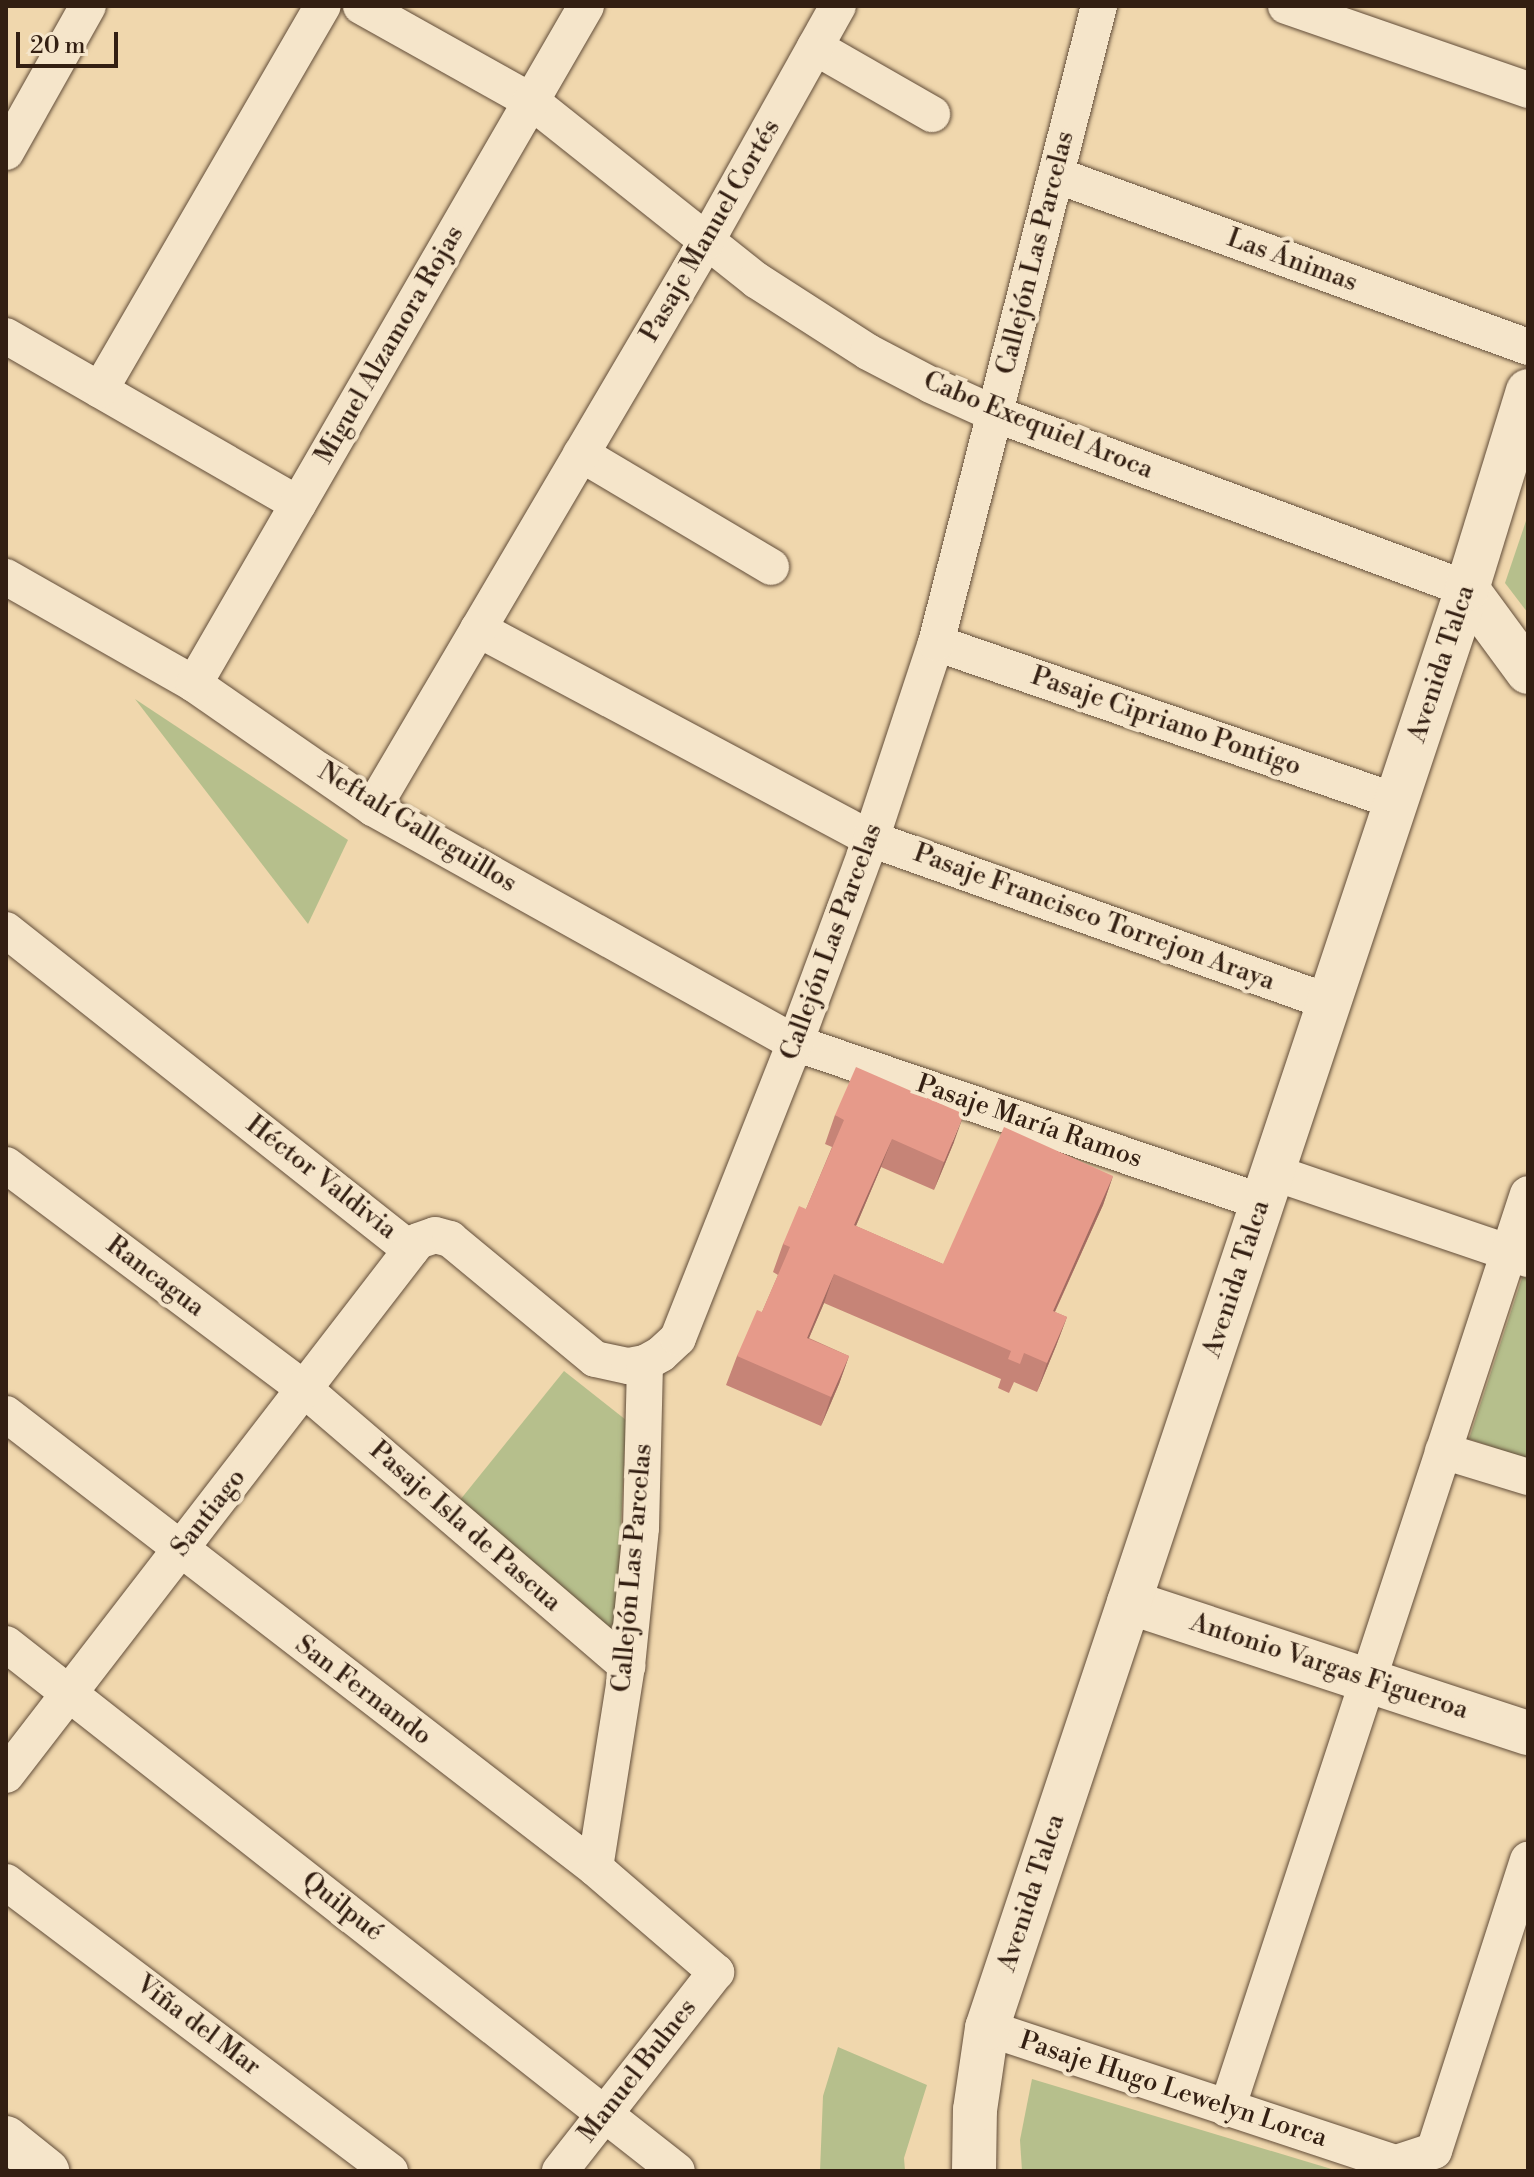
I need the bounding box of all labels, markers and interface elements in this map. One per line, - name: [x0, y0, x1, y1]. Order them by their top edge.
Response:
- scale bar: [20, 16, 122, 66]
- text: 20 m: [30, 31, 86, 61]
- street label: Pasaje Manuel Cortés: [635, 114, 787, 348]
- street label: Callejón Las Parcelas: [991, 128, 1081, 378]
- street label: Miguel Alzamora Rojas: [309, 220, 471, 470]
- street label: Las Ánimas: [1223, 223, 1361, 299]
- street label: Cabo Exequiel Aroca: [919, 366, 1157, 486]
- street label: Avenida Talca: [1402, 581, 1482, 747]
- street label: Pasaje Cipriano Pontigo: [1027, 661, 1305, 783]
- street label: Neftalí Galleguillos: [312, 756, 522, 900]
- street label: Callejón Las Parcelas: [775, 819, 889, 1065]
- street label: Pasaje Francisco Torrejon Araya: [909, 838, 1279, 998]
- street label: Pasaje María Ramos: [912, 1069, 1146, 1175]
- street label: Héctor Valdivia: [240, 1110, 402, 1246]
- street label: Avenida Talca: [1197, 1196, 1277, 1362]
- street label: Rancagua: [100, 1230, 210, 1324]
- street label: Pasaje Isla de Pascua: [363, 1435, 567, 1619]
- street label: Callejón Las Parcelas: [607, 1442, 659, 1694]
- street label: Santiago: [165, 1463, 253, 1563]
- street label: Antonio Vargas Figueroa: [1186, 1607, 1472, 1727]
- street label: San Fernando: [289, 1630, 437, 1752]
- street label: Avenida Talca: [992, 1810, 1072, 1976]
- street label: Quilpué: [295, 1866, 389, 1948]
- street label: Viña del Mar: [130, 1969, 266, 2083]
- street label: Manuel Bulnes: [572, 1993, 704, 2149]
- street label: Pasaje Hugo Lewelyn Lorca: [1015, 2025, 1331, 2155]

